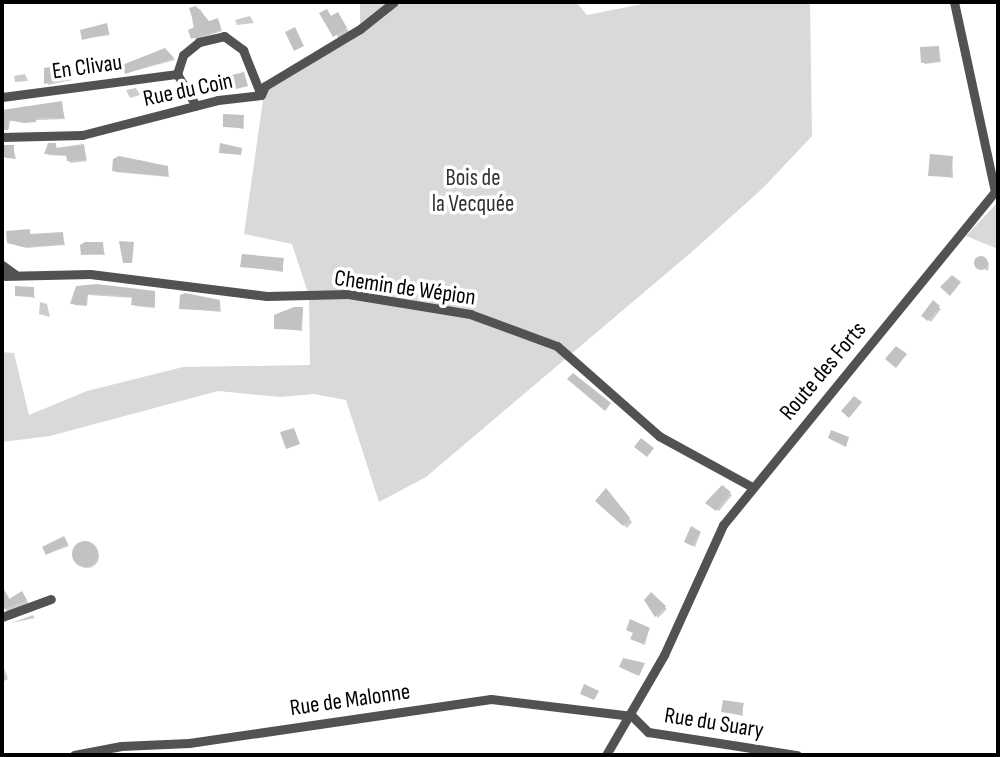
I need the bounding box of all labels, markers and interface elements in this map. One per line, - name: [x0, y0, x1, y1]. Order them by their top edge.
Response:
- street label: En Clivau: [50, 48, 124, 86]
- street label: Rue du Coin: [141, 67, 235, 113]
- park label: Bois de la Vecquée: [432, 164, 514, 218]
- street label: Chemin de Wépion: [333, 264, 477, 312]
- street label: Route des Forts: [774, 316, 872, 426]
- street label: Rue de Malonne: [288, 678, 412, 722]
- street label: Rue du Suary: [662, 702, 766, 744]

